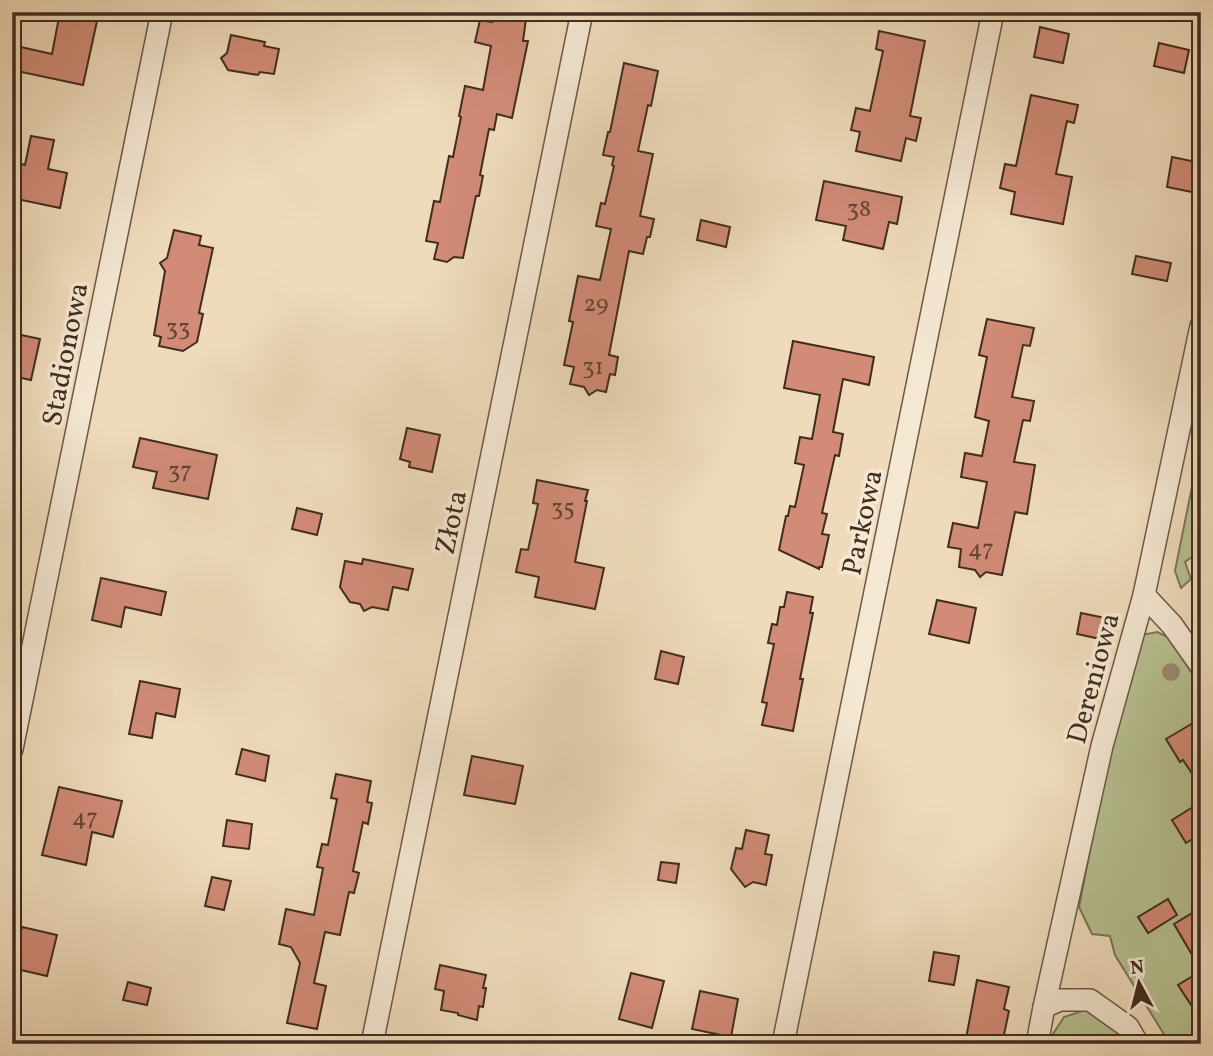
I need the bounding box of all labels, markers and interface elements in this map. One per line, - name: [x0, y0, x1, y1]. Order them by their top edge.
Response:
- house number: 38: [847, 193, 871, 227]
- street label: Stadionowa: [33, 279, 99, 430]
- house number: 29: [583, 288, 609, 322]
- house number: 33: [166, 312, 190, 346]
- house number: 31: [582, 351, 604, 385]
- house number: 37: [168, 455, 192, 489]
- street label: Parkowa: [833, 466, 894, 579]
- street label: Złota: [427, 487, 478, 558]
- house number: 35: [551, 492, 575, 526]
- house number: 47: [968, 533, 994, 567]
- street label: Dereniowa: [1058, 609, 1131, 748]
- house number: 47: [72, 802, 98, 836]
- north arrow: [1104, 948, 1174, 1018]
- text: N: [1129, 954, 1146, 982]

